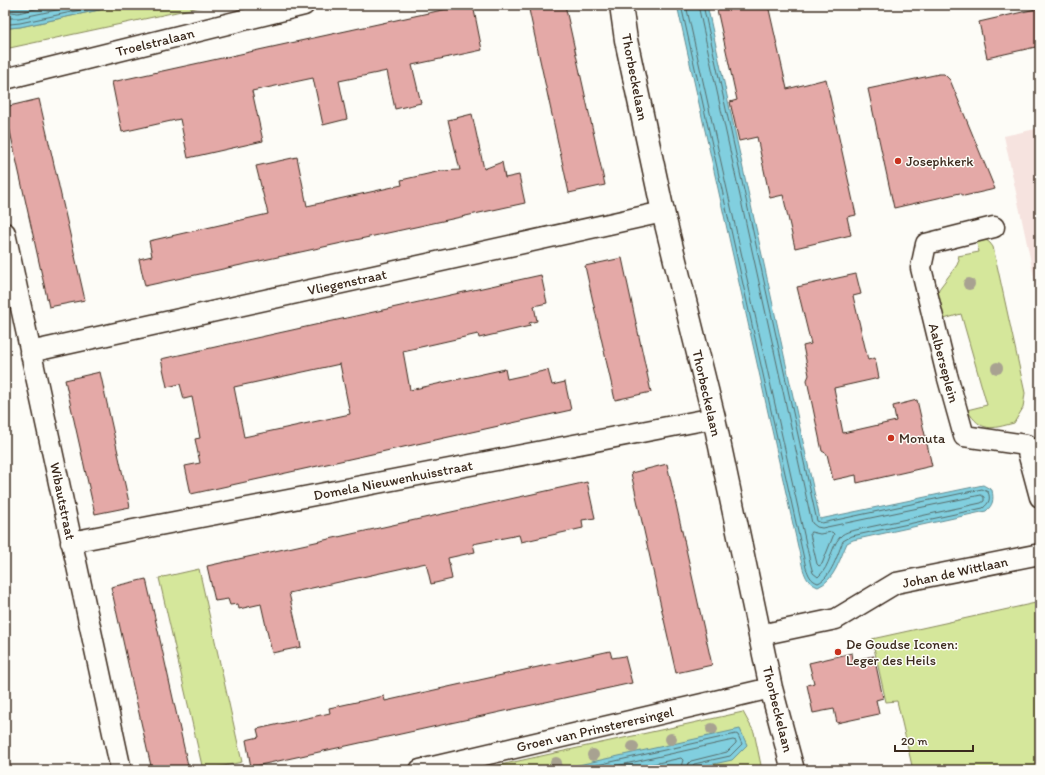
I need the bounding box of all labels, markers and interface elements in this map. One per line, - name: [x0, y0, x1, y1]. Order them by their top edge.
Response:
- street label: Troelstralaan: [114, 24, 196, 60]
- street label: Thorbeckelaan: [618, 32, 651, 122]
- place label: Josephkerk: [906, 153, 974, 170]
- marker: Josephkerk: [893, 156, 903, 166]
- street label: Vliegenstraat: [306, 266, 388, 299]
- street label: Aalberseplein: [925, 321, 962, 405]
- street label: Thorbeckelaan: [688, 348, 725, 438]
- place label: Monuta: [899, 430, 946, 447]
- marker: Monuta: [886, 433, 896, 443]
- street label: Domela Nieuwenhuisstraat: [312, 457, 474, 504]
- street label: Wibautstraat: [46, 461, 79, 542]
- street label: Johan de Wittlaan: [901, 553, 1010, 592]
- place label: De Goudse Iconen: Leger des Heils: [846, 636, 958, 669]
- marker: De Goudse Iconen: Leger des Heils: [833, 647, 843, 657]
- street label: Thorbeckelaan: [759, 664, 796, 754]
- street label: Groen van Prinsterersingel: [515, 703, 675, 756]
- scale bar: [895, 727, 973, 753]
- text: 20 m: [901, 734, 928, 748]

